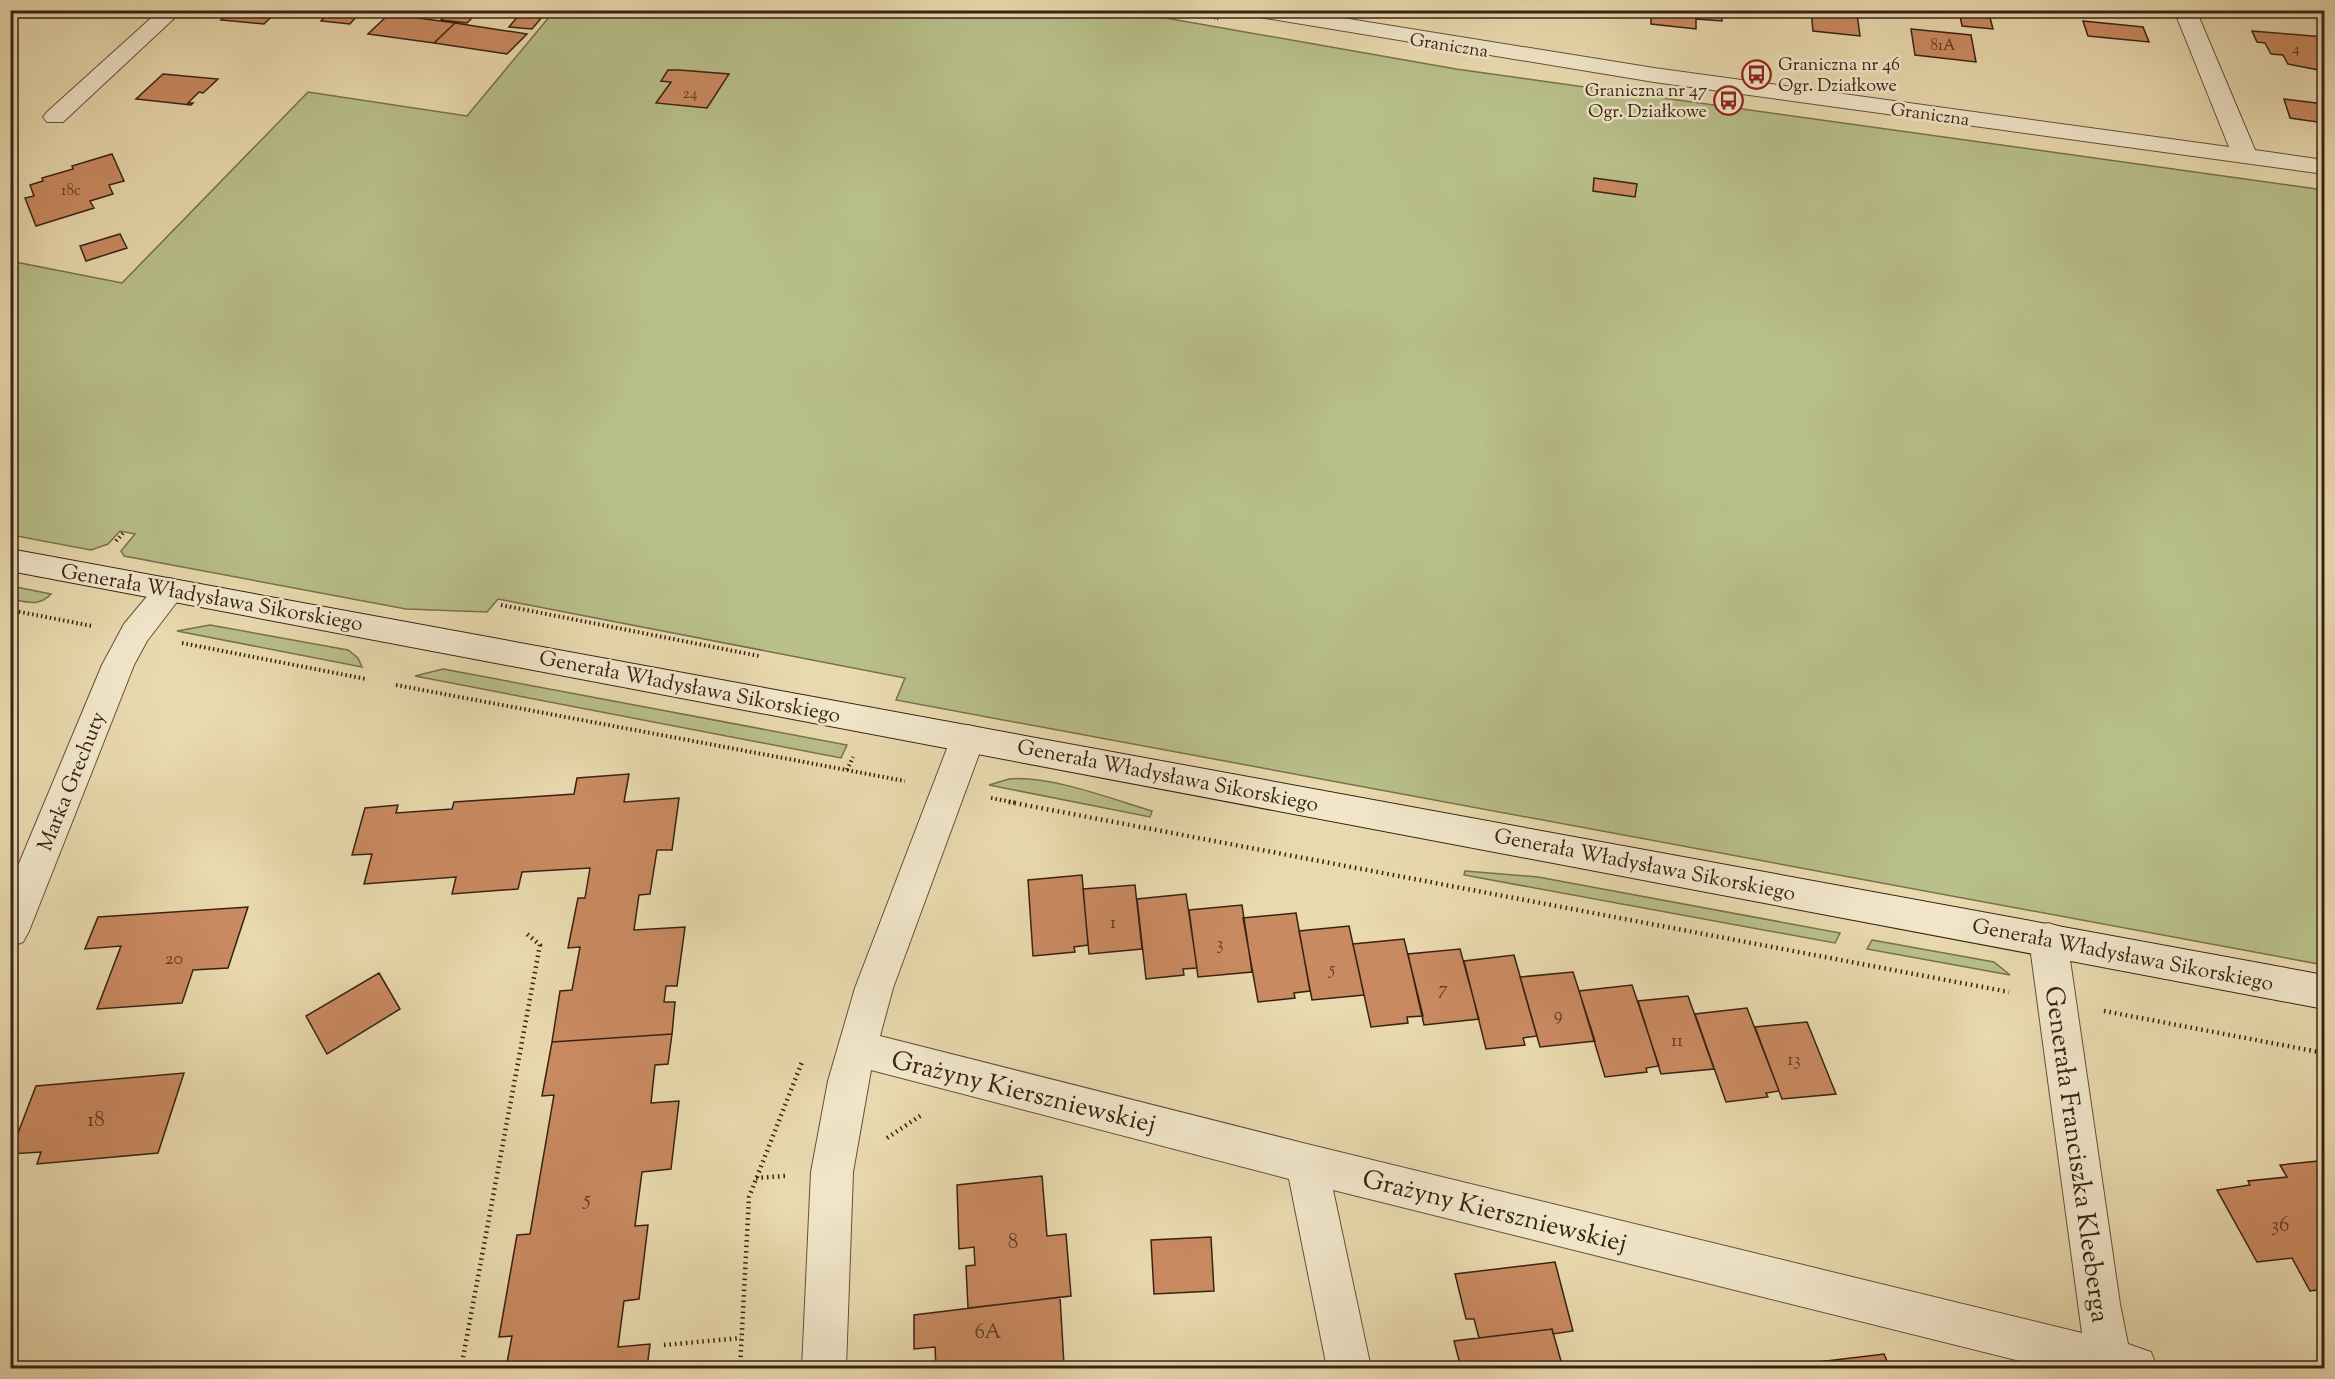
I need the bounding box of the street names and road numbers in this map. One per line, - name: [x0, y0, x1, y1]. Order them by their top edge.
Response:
- street label: Graniczna: [1407, 28, 1490, 66]
- street label: Graniczna: [1889, 98, 1971, 134]
- street label: Generała Władysława Sikorskiego: [58, 558, 365, 640]
- street label: Generała Władysława Sikorskiego: [536, 644, 843, 732]
- street label: Marka Grechuty: [31, 707, 115, 856]
- street label: Generała Władysława Sikorskiego: [1014, 733, 1321, 821]
- street label: Generała Władysława Sikorskiego: [1491, 822, 1798, 910]
- street label: Generała Władysława Sikorskiego: [1969, 912, 2276, 1000]
- street label: Generała Franciszka Kleeberga: [2034, 984, 2117, 1325]
- street label: Grażyny Kierszniewskiej: [887, 1043, 1160, 1144]
- street label: Grażyny Kierszniewskiej: [1358, 1162, 1631, 1263]

